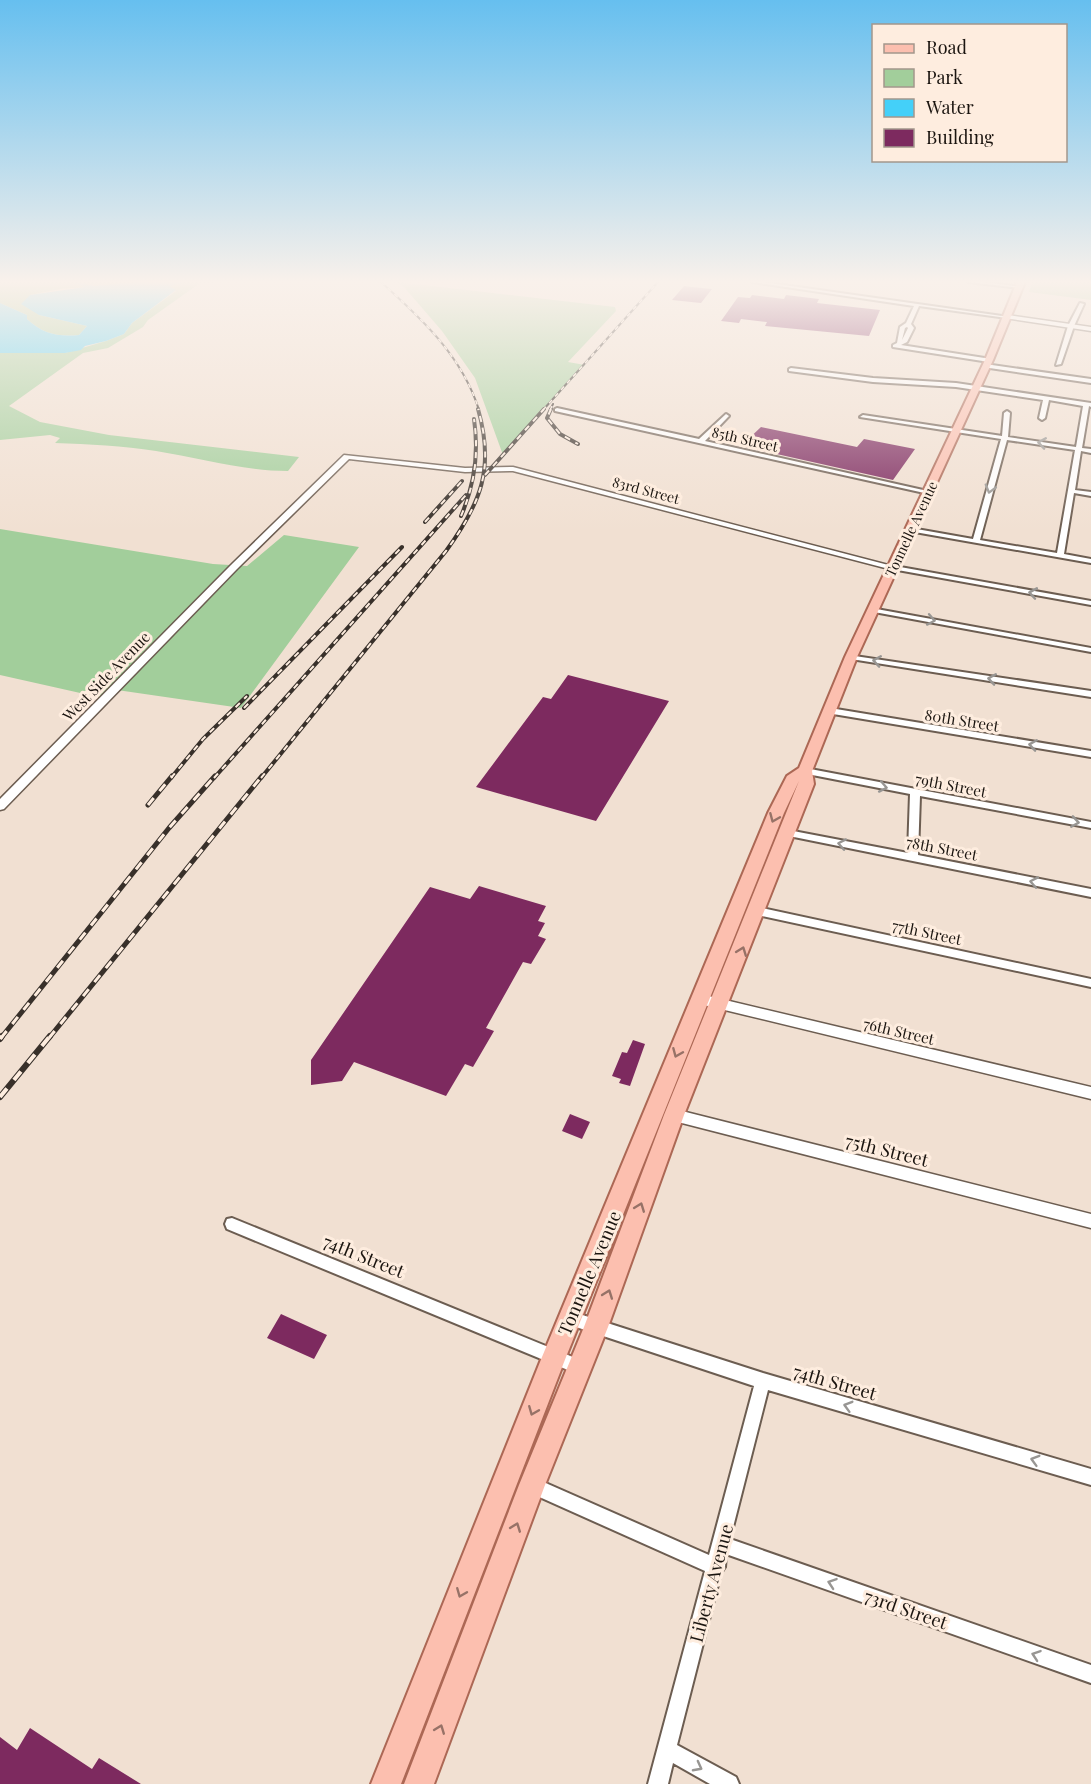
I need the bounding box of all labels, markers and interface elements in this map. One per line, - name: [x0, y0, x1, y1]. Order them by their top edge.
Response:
- legend: [872, 24, 1067, 162]
- text: Road: [926, 35, 967, 59]
- text: Park: [926, 65, 963, 89]
- text: Water: [925, 95, 974, 119]
- text: Building: [926, 125, 994, 149]
- street label: 85th Street: [710, 422, 781, 456]
- one-way arrow: [1037, 437, 1047, 450]
- street label: 83rd Street: [610, 472, 683, 508]
- street label: Tonnelle Avenue: [880, 478, 942, 580]
- one-way arrow: [985, 484, 998, 494]
- one-way arrow: [1029, 587, 1039, 600]
- one-way arrow: [926, 614, 936, 626]
- street label: West Side Avenue: [57, 627, 154, 726]
- one-way arrow: [872, 656, 882, 668]
- one-way arrow: [987, 673, 997, 686]
- street label: 80th Street: [923, 704, 1001, 736]
- one-way arrow: [1029, 739, 1039, 752]
- street label: 79th Street: [914, 768, 989, 802]
- one-way arrow: [878, 780, 888, 793]
- one-way arrow: [769, 812, 781, 823]
- one-way arrow: [1070, 816, 1079, 828]
- street label: 78th Street: [905, 831, 980, 865]
- one-way arrow: [838, 838, 848, 851]
- one-way arrow: [1029, 876, 1039, 889]
- street label: 77th Street: [891, 915, 964, 949]
- one-way arrow: [734, 946, 747, 957]
- street label: 76th Street: [862, 1013, 937, 1049]
- one-way arrow: [673, 1047, 685, 1058]
- street label: 75th Street: [843, 1128, 932, 1172]
- one-way arrow: [633, 1202, 646, 1212]
- street label: Tonnelle Avenue: [552, 1207, 626, 1339]
- street label: 74th Street: [320, 1229, 409, 1283]
- one-way arrow: [601, 1289, 614, 1300]
- street label: 74th Street: [791, 1359, 880, 1405]
- one-way arrow: [843, 1400, 853, 1413]
- one-way arrow: [528, 1405, 540, 1416]
- one-way arrow: [1030, 1455, 1041, 1467]
- street label: Liberty Avenue: [684, 1521, 738, 1645]
- one-way arrow: [509, 1522, 521, 1533]
- one-way arrow: [827, 1578, 838, 1591]
- street label: 73rd Street: [861, 1584, 951, 1635]
- one-way arrow: [456, 1587, 469, 1598]
- one-way arrow: [1031, 1650, 1042, 1663]
- one-way arrow: [432, 1724, 445, 1735]
- one-way arrow: [692, 1760, 702, 1771]

